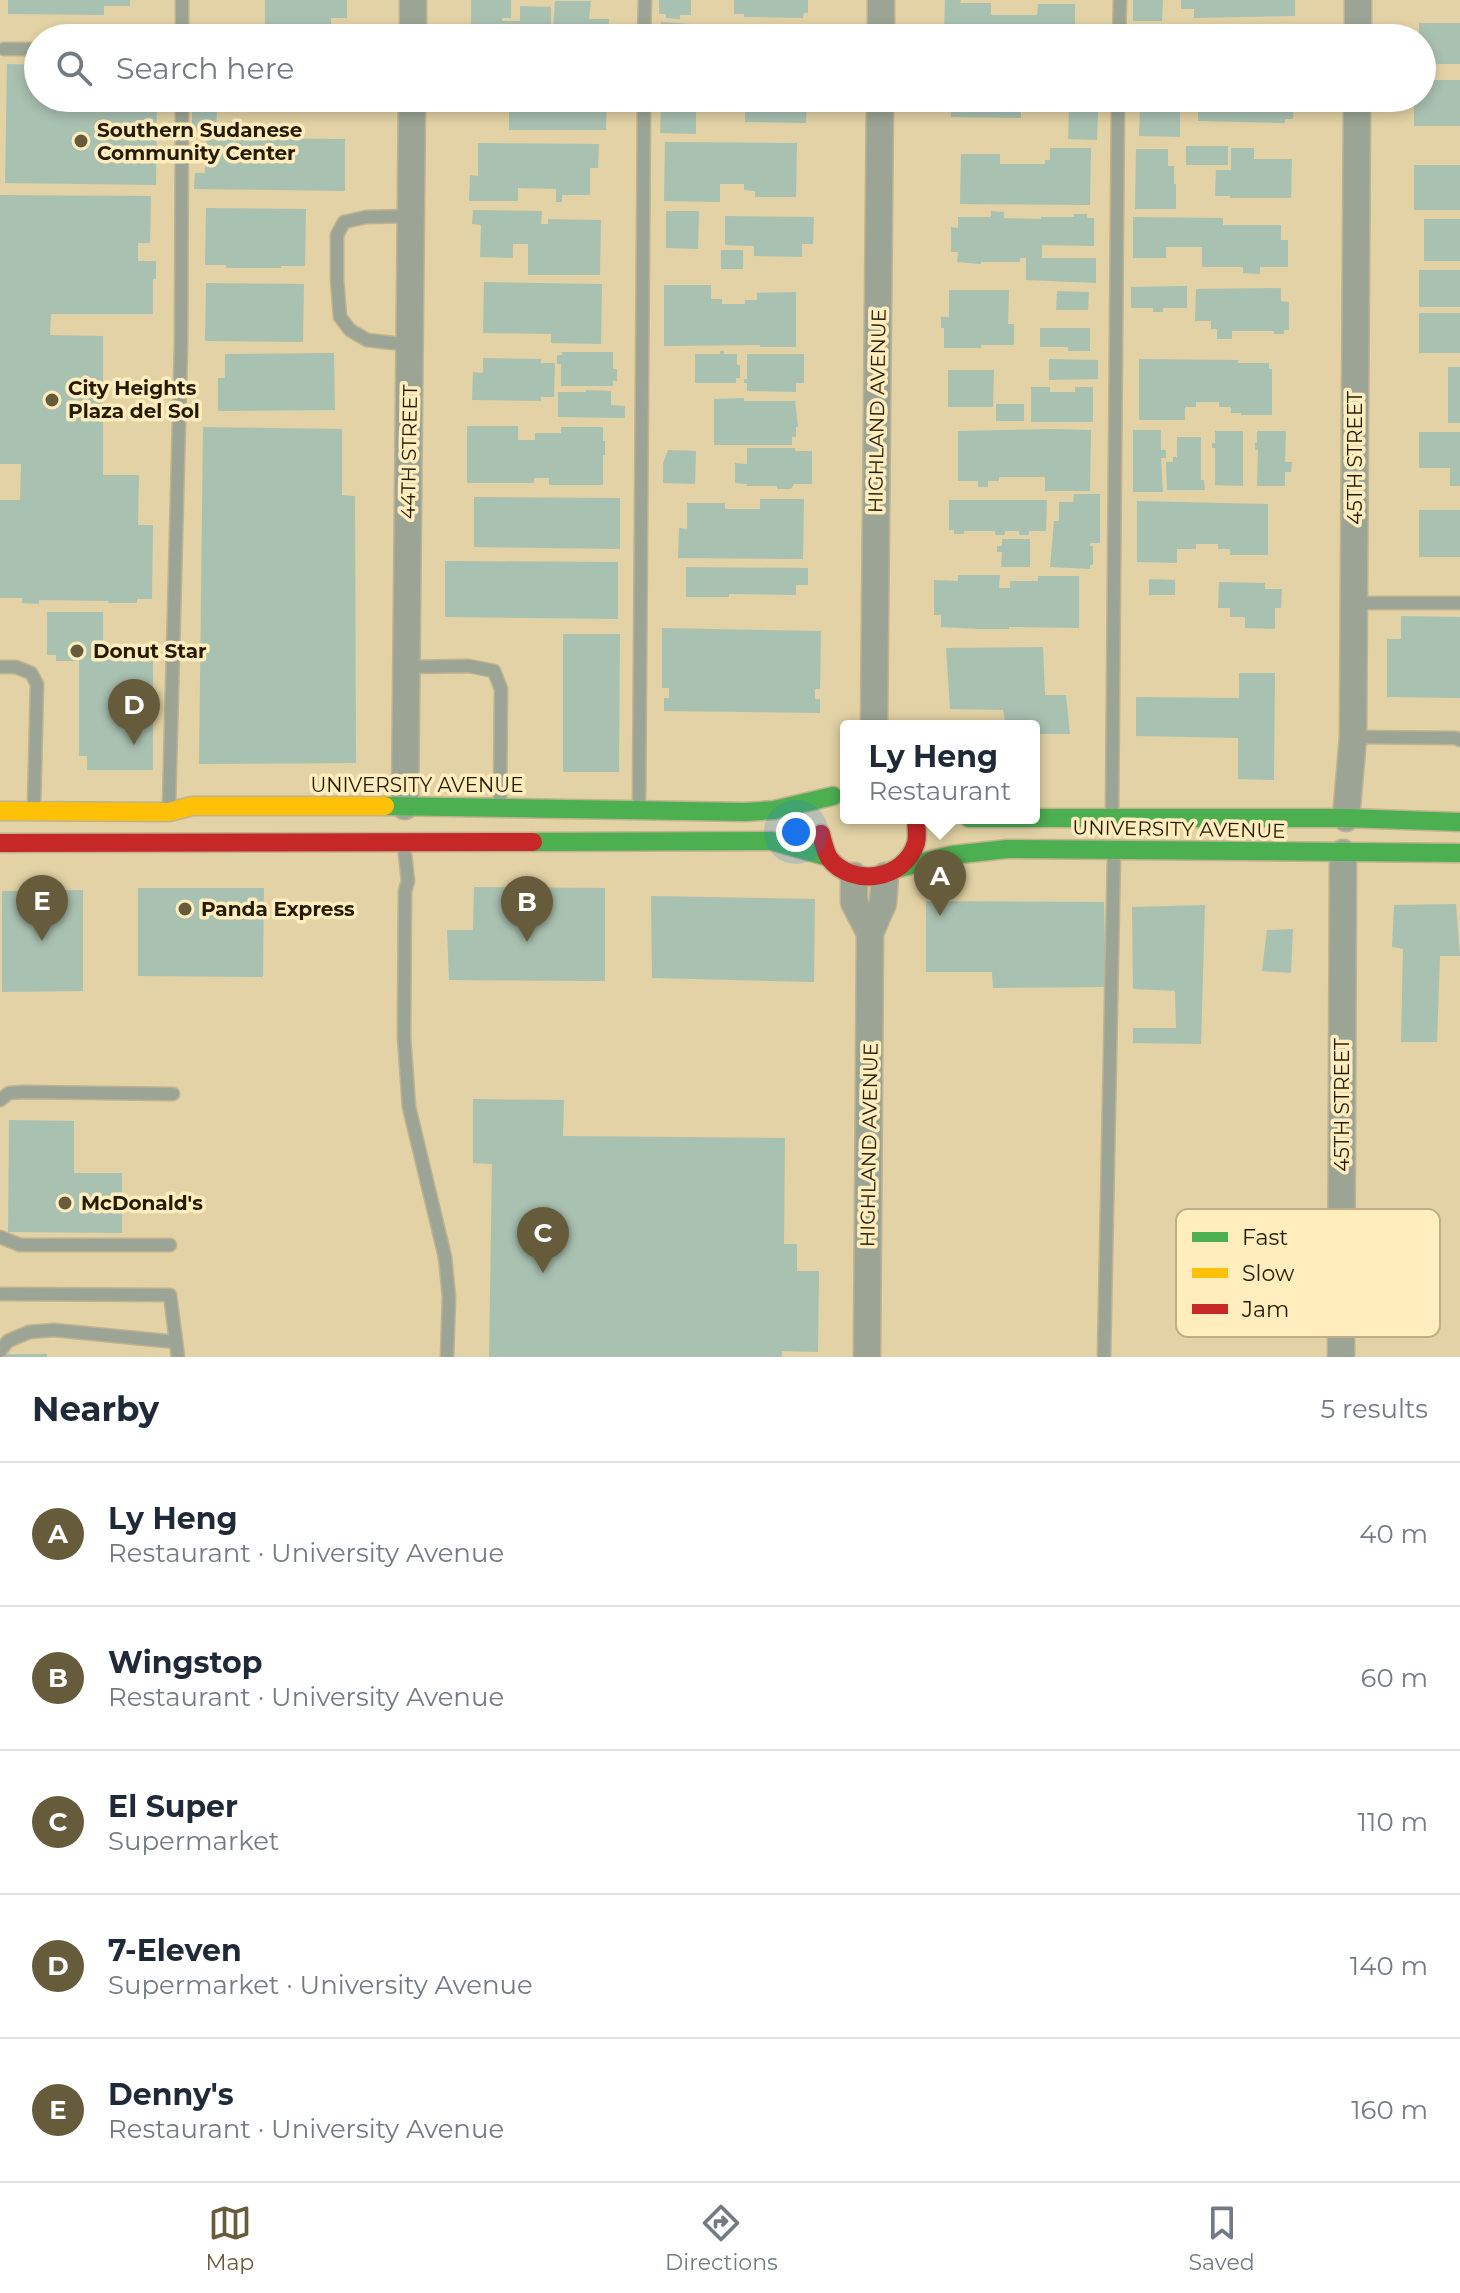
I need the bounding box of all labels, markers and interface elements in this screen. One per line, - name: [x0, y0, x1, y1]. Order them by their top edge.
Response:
- search box: [24, 24, 1436, 112]
- icon: search: [52, 46, 96, 90]
- text: Search here: [116, 50, 294, 87]
- place label: Southern Sudanese Community Center: [97, 118, 302, 165]
- marker: Southern Sudanese Community Center: [72, 132, 90, 150]
- street label: HIGHLAND AVENUE: [863, 309, 891, 513]
- place label: City Heights Plaza del Sol: [68, 376, 200, 423]
- street label: 44TH STREET: [396, 384, 422, 520]
- marker: City Heights Plaza del Sol: [43, 391, 61, 409]
- street label: 45TH STREET: [1343, 391, 1367, 525]
- place label: Donut Star: [93, 639, 207, 663]
- marker: Donut Star: [68, 642, 86, 660]
- pin: D: [108, 679, 160, 745]
- popup: [840, 720, 1040, 824]
- text: Ly Heng: [869, 738, 998, 775]
- street label: UNIVERSITY AVENUE: [310, 773, 524, 797]
- text: Restaurant: [869, 775, 1011, 807]
- your location: [776, 812, 816, 852]
- street label: UNIVERSITY AVENUE: [1072, 815, 1286, 843]
- pin: A: [914, 850, 966, 916]
- pin: E: [16, 875, 68, 941]
- pin: B: [501, 876, 553, 942]
- place label: Panda Express: [201, 897, 355, 921]
- marker: Panda Express: [176, 900, 194, 918]
- street label: 45TH STREET: [1330, 1038, 1354, 1172]
- street label: HIGHLAND AVENUE: [855, 1043, 883, 1247]
- place label: McDonald's: [81, 1191, 203, 1215]
- marker: McDonald's: [56, 1194, 74, 1212]
- pin: C: [517, 1207, 569, 1273]
- legend: [1176, 1209, 1440, 1337]
- text: Fast: [1242, 1224, 1288, 1251]
- text: Slow: [1242, 1260, 1295, 1287]
- text: Jam: [1241, 1296, 1289, 1323]
- text: Nearby: [32, 1388, 159, 1430]
- text: 5 results: [1321, 1393, 1428, 1425]
- text: Ly Heng: [108, 1500, 238, 1537]
- text: A: [48, 1518, 68, 1550]
- text: 40 m: [1359, 1518, 1428, 1550]
- text: Restaurant · University Avenue: [108, 1537, 504, 1569]
- text: Wingstop: [108, 1644, 262, 1681]
- text: B: [48, 1662, 68, 1694]
- text: 60 m: [1361, 1662, 1428, 1694]
- text: Restaurant · University Avenue: [108, 1681, 504, 1713]
- text: El Super: [108, 1788, 238, 1825]
- text: C: [49, 1806, 67, 1838]
- text: 110 m: [1358, 1806, 1428, 1838]
- text: Supermarket: [108, 1825, 279, 1857]
- text: 7-Eleven: [108, 1932, 242, 1969]
- text: D: [47, 1950, 69, 1982]
- text: 140 m: [1350, 1950, 1428, 1982]
- text: Supermarket · University Avenue: [108, 1969, 533, 2001]
- text: Denny's: [108, 2076, 234, 2113]
- text: E: [49, 2094, 67, 2126]
- text: 160 m: [1351, 2094, 1428, 2126]
- text: Restaurant · University Avenue: [108, 2113, 504, 2145]
- tab: Map: [205, 2201, 254, 2276]
- tab: Directions: [665, 2201, 778, 2276]
- tab: Saved: [1189, 2201, 1255, 2276]

